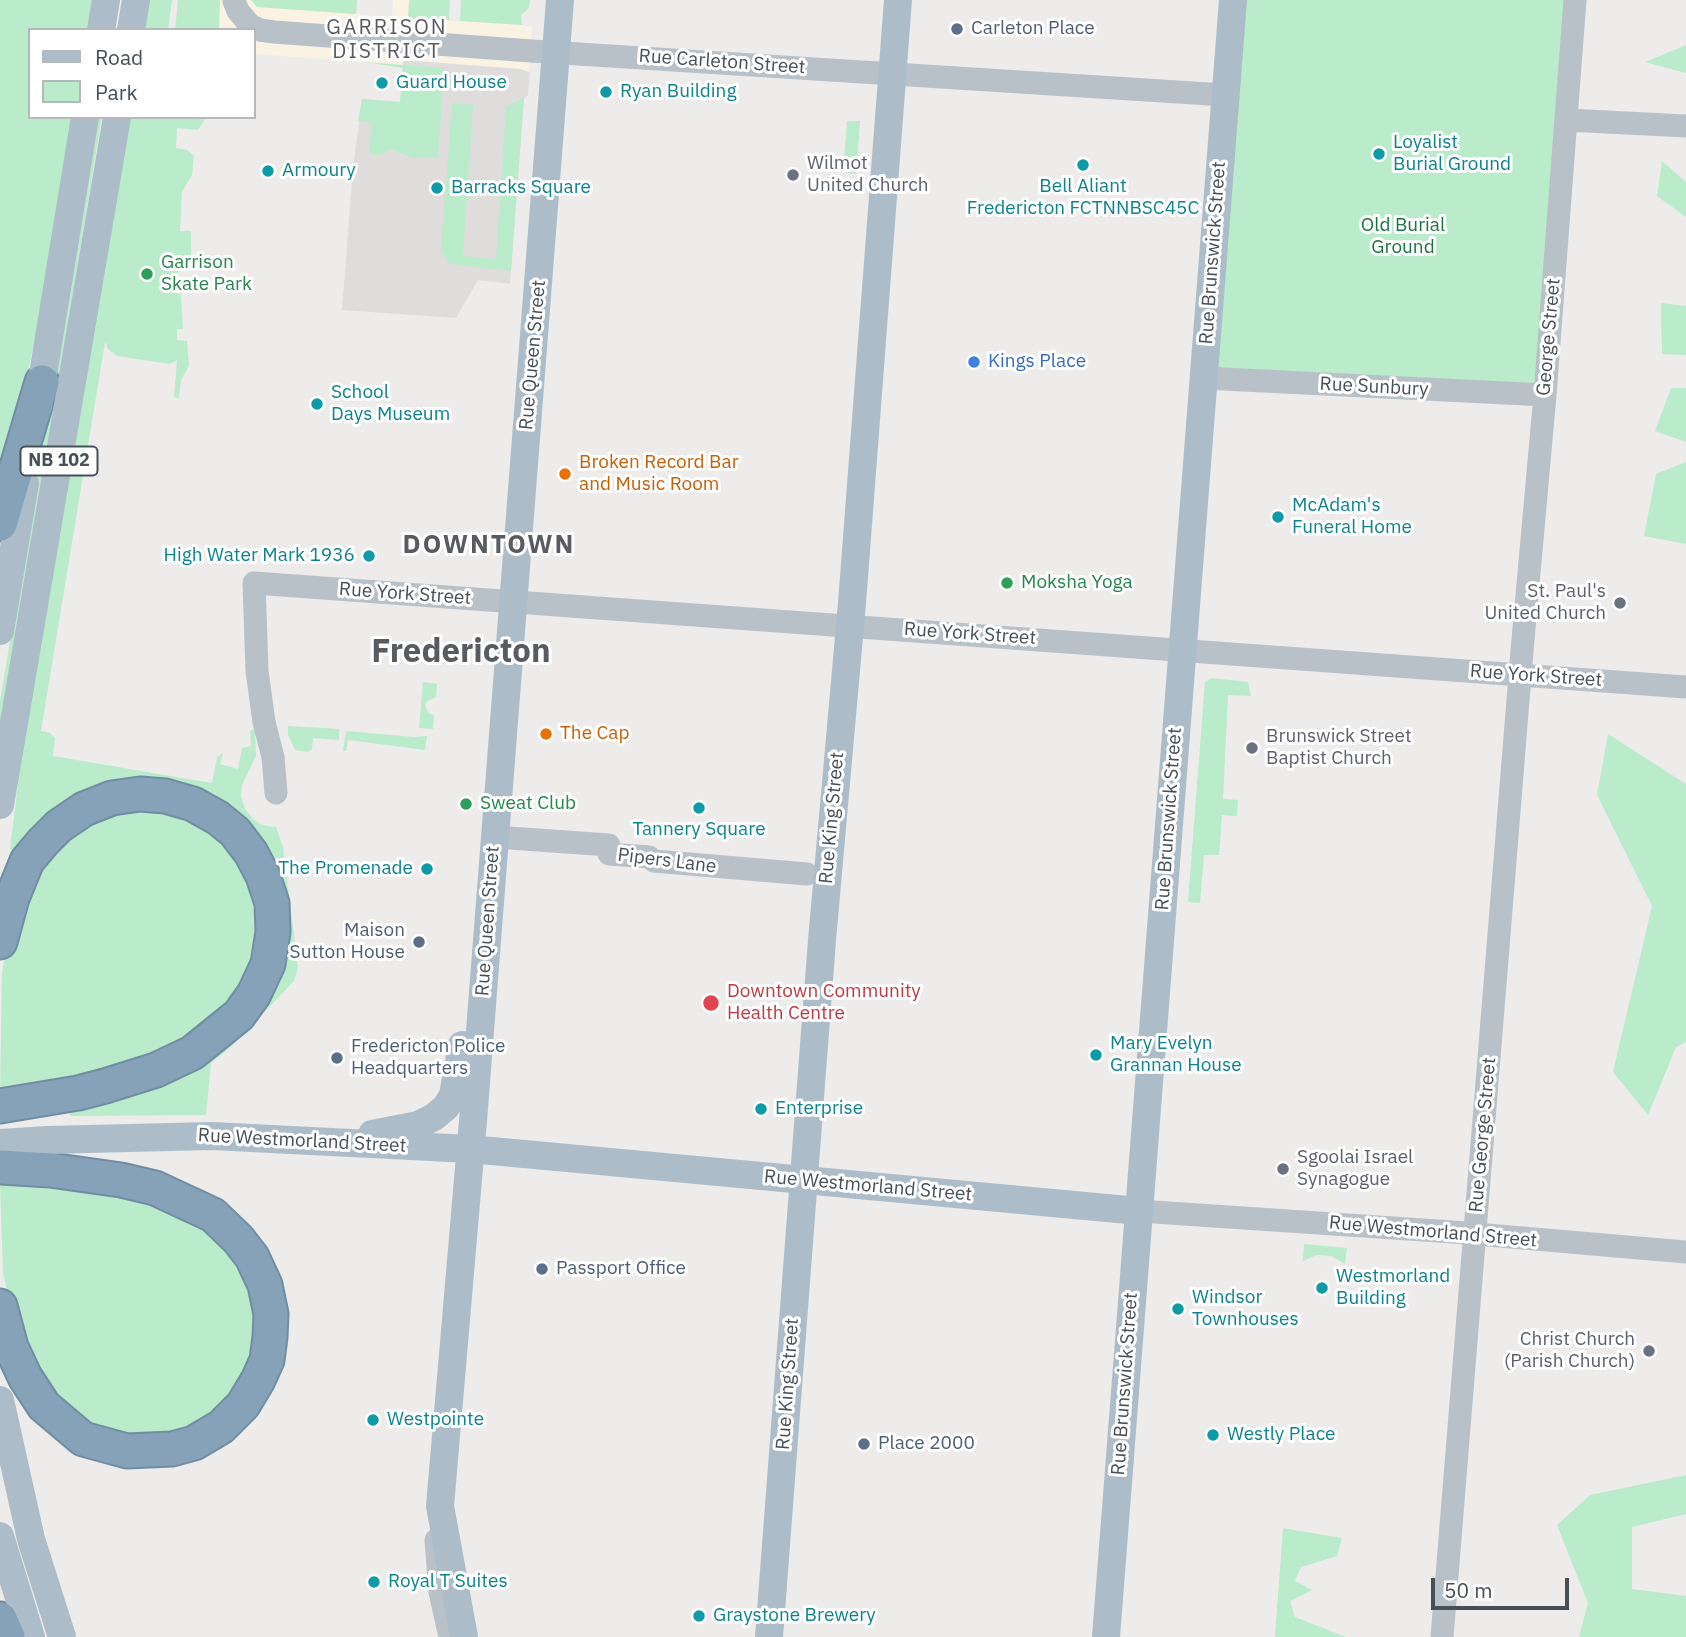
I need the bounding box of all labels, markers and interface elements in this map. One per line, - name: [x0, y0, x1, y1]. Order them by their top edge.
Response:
- district label: GARRISON DISTRICT: [327, 15, 447, 65]
- place label: Carleton Place: [971, 18, 1095, 40]
- marker: Carleton Place: [949, 21, 965, 37]
- legend: [28, 28, 256, 119]
- text: Road: [95, 43, 143, 71]
- street label: Rue Carleton Street: [638, 45, 806, 79]
- place label: Guard House: [396, 72, 507, 94]
- marker: Guard House: [374, 75, 390, 91]
- text: Park: [95, 78, 138, 106]
- place label: Ryan Building: [620, 81, 736, 103]
- marker: Ryan Building: [598, 84, 614, 100]
- place label: Loyalist Burial Ground: [1393, 132, 1511, 176]
- marker: Loyalist Burial Ground: [1371, 146, 1387, 162]
- place label: Wilmot United Church: [807, 153, 929, 197]
- marker: Bell Aliant Fredericton FCTNNBSC45C: [1075, 157, 1091, 173]
- place label: Armoury: [282, 160, 356, 182]
- street label: Rue Brunswick Street: [1195, 161, 1231, 345]
- marker: Armoury: [260, 163, 276, 179]
- marker: Wilmot United Church: [785, 167, 801, 183]
- place label: Bell Aliant Fredericton FCTNNBSC45C: [967, 176, 1199, 220]
- place label: Barracks Square: [451, 177, 591, 199]
- marker: Barracks Square: [429, 180, 445, 196]
- park label: Old Burial Ground: [1361, 215, 1445, 259]
- place label: Garrison Skate Park: [161, 252, 252, 296]
- marker: Garrison Skate Park: [139, 266, 155, 282]
- street label: George Street: [1533, 277, 1565, 397]
- street label: Rue Queen Street: [515, 279, 551, 431]
- place label: Kings Place: [988, 351, 1086, 373]
- marker: Kings Place: [966, 354, 982, 370]
- street label: Rue Sunbury: [1319, 373, 1429, 401]
- place label: School Days Museum: [331, 382, 450, 426]
- marker: School Days Museum: [309, 396, 325, 412]
- road number: NB 102: [20, 447, 98, 476]
- place label: Broken Record Bar and Music Room: [579, 452, 739, 496]
- marker: Broken Record Bar and Music Room: [557, 466, 573, 482]
- place label: McAdam's Funeral Home: [1292, 495, 1412, 539]
- marker: McAdam's Funeral Home: [1270, 509, 1286, 525]
- district label: DOWNTOWN: [404, 529, 574, 561]
- place label: High Water Mark 1936: [163, 545, 355, 567]
- marker: High Water Mark 1936: [361, 548, 377, 564]
- place label: Moksha Yoga: [1021, 572, 1133, 594]
- marker: Moksha Yoga: [999, 575, 1015, 591]
- street label: Rue York Street: [338, 578, 472, 610]
- place label: St. Paul's United Church: [1484, 581, 1606, 625]
- marker: St. Paul's United Church: [1612, 595, 1628, 611]
- street label: Rue York Street: [903, 618, 1037, 650]
- district label: Fredericton: [371, 632, 551, 672]
- street label: Rue York Street: [1469, 660, 1603, 692]
- place label: The Cap: [560, 723, 630, 745]
- marker: The Cap: [538, 726, 554, 742]
- place label: Brunswick Street Baptist Church: [1266, 726, 1412, 770]
- street label: Rue Brunswick Street: [1151, 727, 1187, 911]
- marker: Brunswick Street Baptist Church: [1244, 740, 1260, 756]
- street label: Rue King Street: [815, 751, 849, 885]
- place label: Sweat Club: [480, 793, 576, 815]
- marker: Sweat Club: [458, 796, 474, 812]
- marker: Tannery Square: [691, 800, 707, 816]
- place label: Tannery Square: [632, 819, 766, 841]
- street label: Pipers Lane: [616, 844, 718, 878]
- street label: Rue Queen Street: [471, 845, 505, 997]
- place label: The Promenade: [278, 858, 413, 880]
- marker: The Promenade: [419, 861, 435, 877]
- place label: Maison Sutton House: [290, 920, 405, 964]
- marker: Maison Sutton House: [411, 934, 427, 950]
- place label: Downtown Community Health Centre: [727, 981, 921, 1025]
- marker: Downtown Community Health Centre: [701, 993, 721, 1013]
- place label: Mary Evelyn Grannan House: [1110, 1033, 1242, 1077]
- place label: Fredericton Police Headquarters: [351, 1036, 505, 1080]
- marker: Mary Evelyn Grannan House: [1088, 1047, 1104, 1063]
- marker: Fredericton Police Headquarters: [329, 1050, 345, 1066]
- street label: Rue George Street: [1465, 1056, 1501, 1214]
- place label: Enterprise: [775, 1098, 863, 1120]
- marker: Enterprise: [753, 1101, 769, 1117]
- street label: Rue Westmorland Street: [197, 1124, 407, 1158]
- place label: Sgoolai Israel Synagogue: [1297, 1147, 1413, 1191]
- marker: Sgoolai Israel Synagogue: [1275, 1161, 1291, 1177]
- street label: Rue Westmorland Street: [763, 1166, 973, 1206]
- street label: Rue Westmorland Street: [1328, 1212, 1538, 1252]
- place label: Passport Office: [556, 1258, 686, 1280]
- marker: Passport Office: [534, 1261, 550, 1277]
- place label: Westmorland Building: [1336, 1266, 1450, 1310]
- marker: Westmorland Building: [1314, 1280, 1330, 1296]
- place label: Windsor Townhouses: [1192, 1287, 1299, 1331]
- street label: Rue Brunswick Street: [1107, 1292, 1143, 1476]
- marker: Windsor Townhouses: [1170, 1301, 1186, 1317]
- street label: Rue King Street: [772, 1317, 804, 1451]
- place label: Christ Church (Parish Church): [1504, 1329, 1635, 1373]
- marker: Christ Church (Parish Church): [1641, 1343, 1657, 1359]
- place label: Westpointe: [387, 1409, 484, 1431]
- marker: Westpointe: [365, 1412, 381, 1428]
- place label: Westly Place: [1227, 1424, 1336, 1446]
- marker: Westly Place: [1205, 1427, 1221, 1443]
- place label: Place 2000: [878, 1433, 975, 1455]
- marker: Place 2000: [856, 1436, 872, 1452]
- scale bar: [1434, 1564, 1572, 1608]
- place label: Royal T Suites: [388, 1571, 508, 1593]
- marker: Royal T Suites: [366, 1574, 382, 1590]
- text: 50 m: [1444, 1576, 1493, 1604]
- place label: Graystone Brewery: [713, 1605, 876, 1627]
- marker: Graystone Brewery: [691, 1608, 707, 1624]

